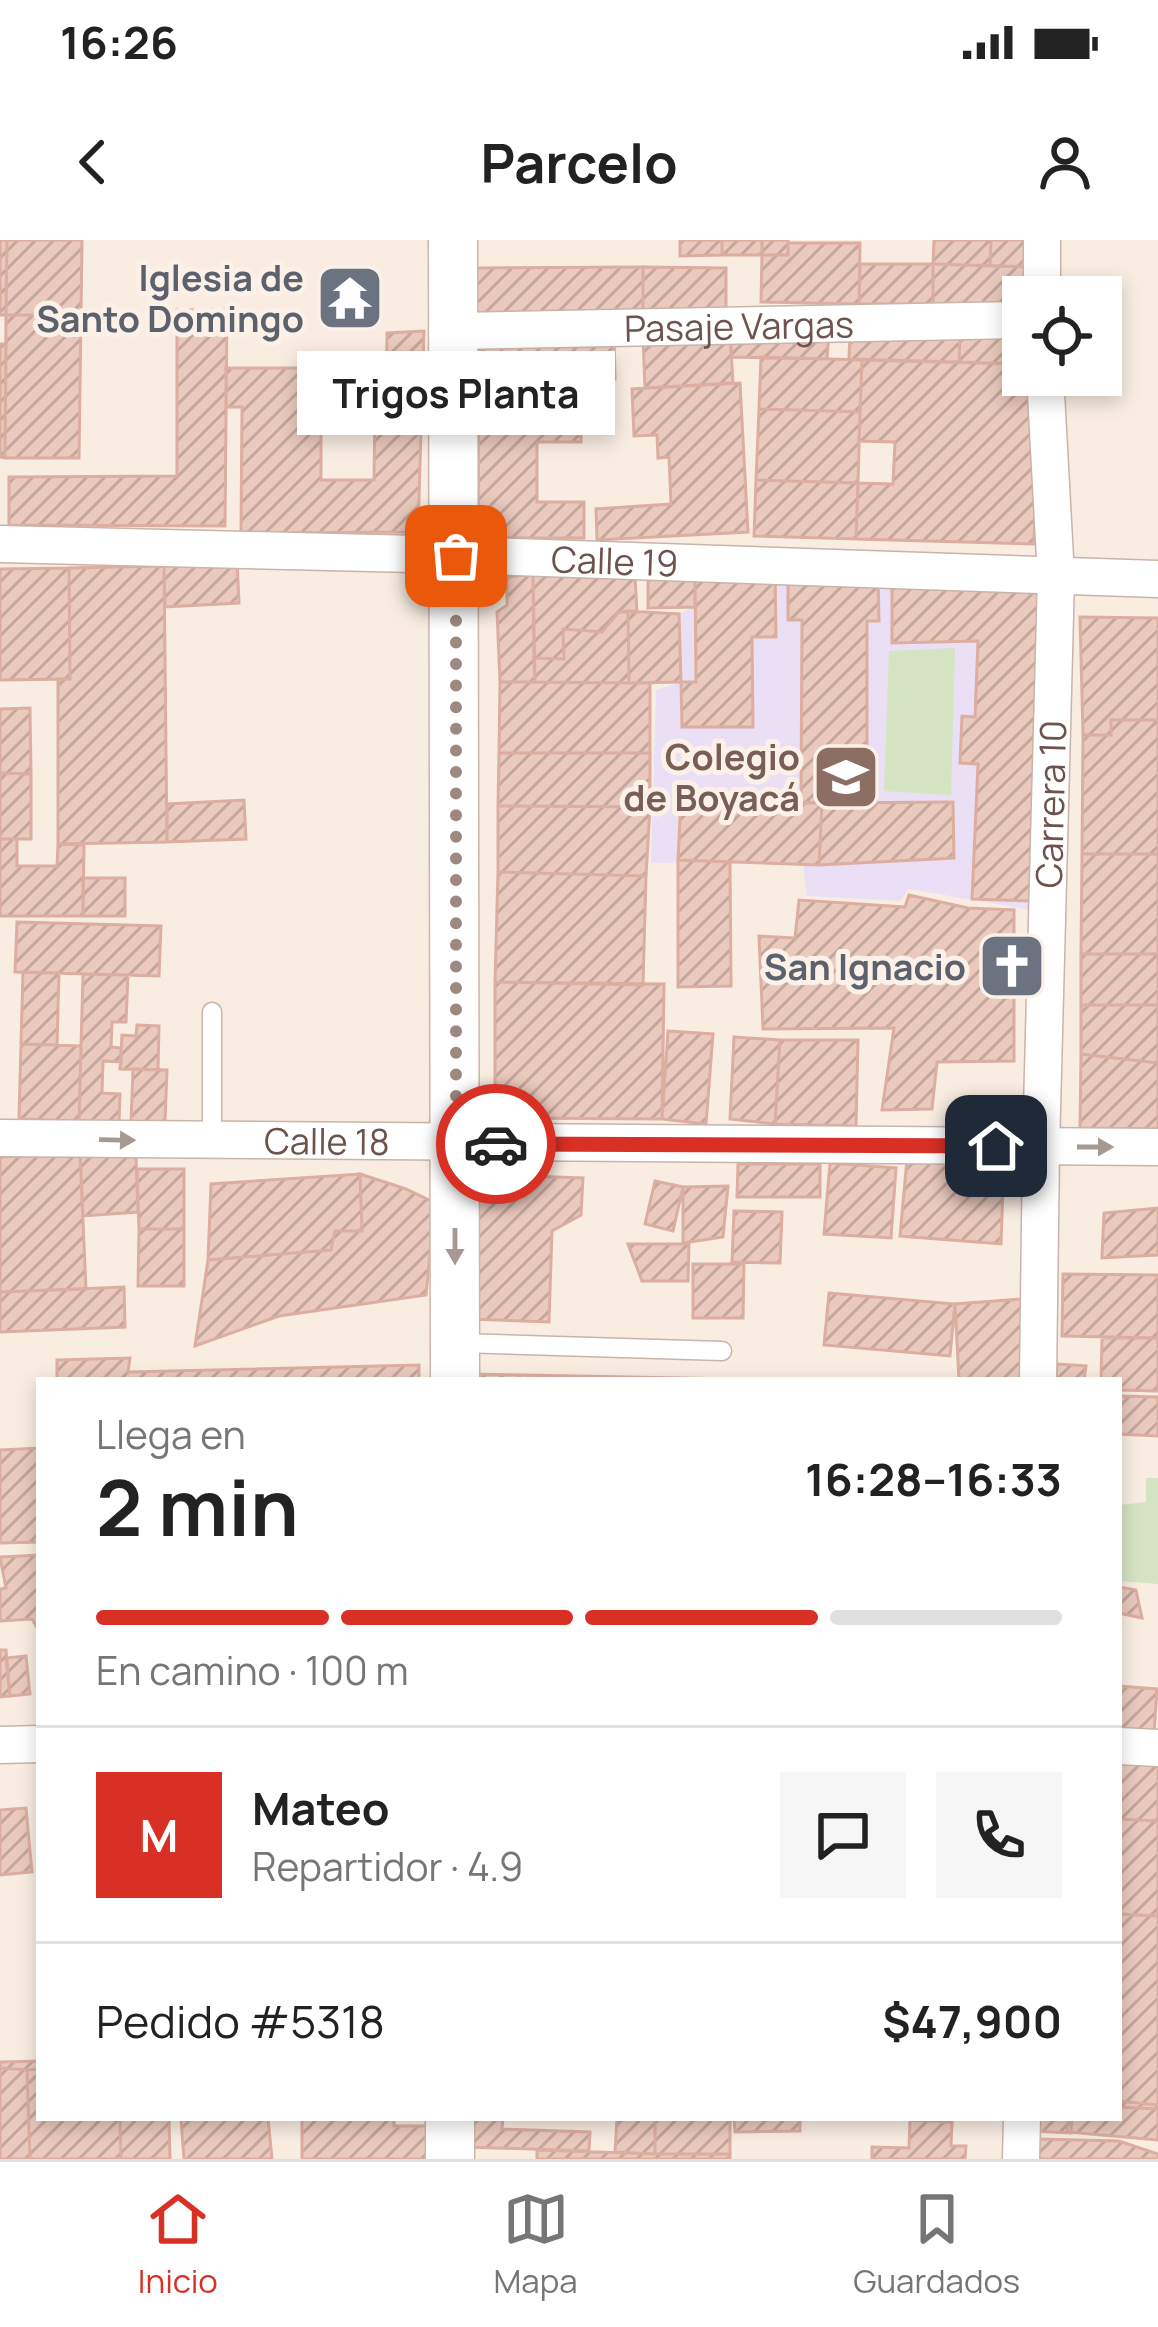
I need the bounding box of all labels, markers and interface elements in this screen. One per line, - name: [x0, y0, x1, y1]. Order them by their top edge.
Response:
- text: 16:26: [60, 11, 178, 73]
- text: Parcelo: [480, 125, 678, 199]
- icon: back: [60, 129, 126, 195]
- icon: person: [1032, 129, 1098, 195]
- place label: Iglesia de Santo Domingo: [36, 253, 304, 343]
- temple icon: Iglesia de Santo Domingo: [315, 263, 385, 333]
- map controls: [1002, 276, 1122, 396]
- button: locate: [1002, 276, 1122, 396]
- street label: Pasaje Vargas: [624, 299, 854, 352]
- callout: Trigos Planta: [297, 352, 615, 436]
- text: Trigos Planta: [333, 366, 579, 420]
- pin: [405, 505, 507, 607]
- icon: bag: [423, 523, 489, 589]
- street label: Calle 19: [550, 534, 679, 587]
- street label: Carrera 10: [1023, 720, 1077, 889]
- place label: Colegio de Boyacá: [623, 732, 800, 822]
- school or university icon: Colegio de Boyacá: [811, 742, 881, 812]
- church icon: San Ignacio: [977, 931, 1047, 1001]
- place label: San Ignacio: [764, 942, 966, 991]
- courier: [436, 1084, 556, 1204]
- pin: [945, 1095, 1047, 1197]
- icon: car: [463, 1111, 529, 1177]
- icon: home: [963, 1113, 1029, 1179]
- street label: Calle 18: [264, 1116, 390, 1166]
- one-way arrow: [99, 1130, 137, 1149]
- one-way arrow: [1077, 1137, 1115, 1157]
- one-way arrow: [446, 1228, 465, 1266]
- text: Llega en: [96, 1407, 246, 1461]
- text: 16:28–16:33: [805, 1448, 1062, 1510]
- text: 2 min: [96, 1453, 299, 1559]
- text: En camino · 100 m: [96, 1643, 409, 1697]
- button: chat: [780, 1772, 906, 1898]
- button: phone: [936, 1772, 1062, 1898]
- text: Mateo: [252, 1777, 390, 1839]
- text: M: [140, 1804, 178, 1866]
- text: Repartidor · 4.9: [252, 1839, 523, 1893]
- text: Pedido #5318: [96, 1990, 385, 2052]
- text: $47,900: [882, 1990, 1062, 2052]
- tab: Inicio: [138, 2186, 218, 2303]
- tab: Mapa: [494, 2186, 578, 2303]
- tab: Guardados: [853, 2186, 1020, 2303]

